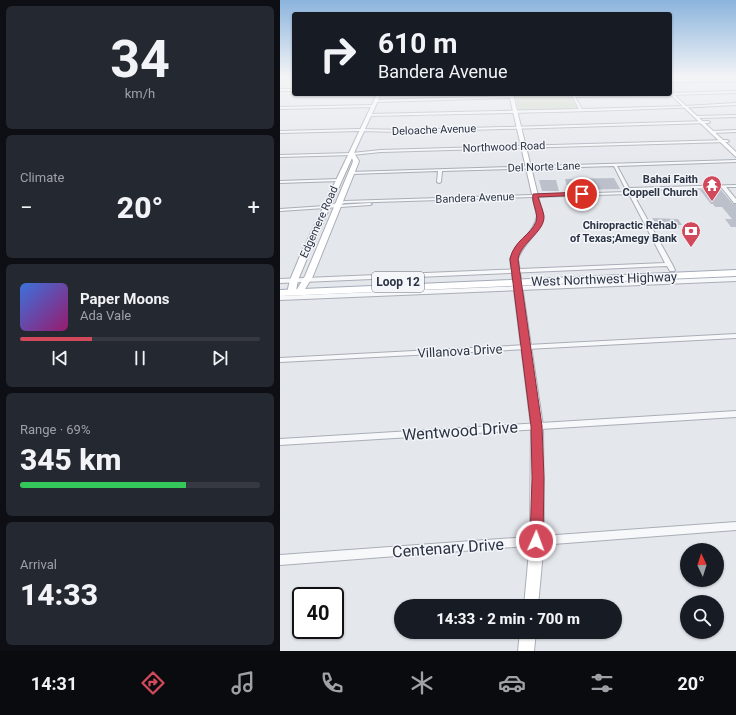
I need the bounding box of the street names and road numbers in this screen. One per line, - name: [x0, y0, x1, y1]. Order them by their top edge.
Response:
- street label: Deloache Avenue: [392, 122, 477, 138]
- street label: Northwood Road: [462, 139, 546, 155]
- street label: Del Norte Lane: [508, 159, 581, 175]
- street label: Edgemere Road: [297, 184, 341, 260]
- street label: Bandera Avenue: [435, 190, 515, 206]
- street label: West Northwest Highway: [531, 269, 677, 289]
- road number: Loop 12: [372, 272, 424, 292]
- street label: Villanova Drive: [417, 341, 503, 361]
- street label: Wentwood Drive: [402, 417, 518, 445]
- street label: Centenary Drive: [391, 535, 505, 561]

